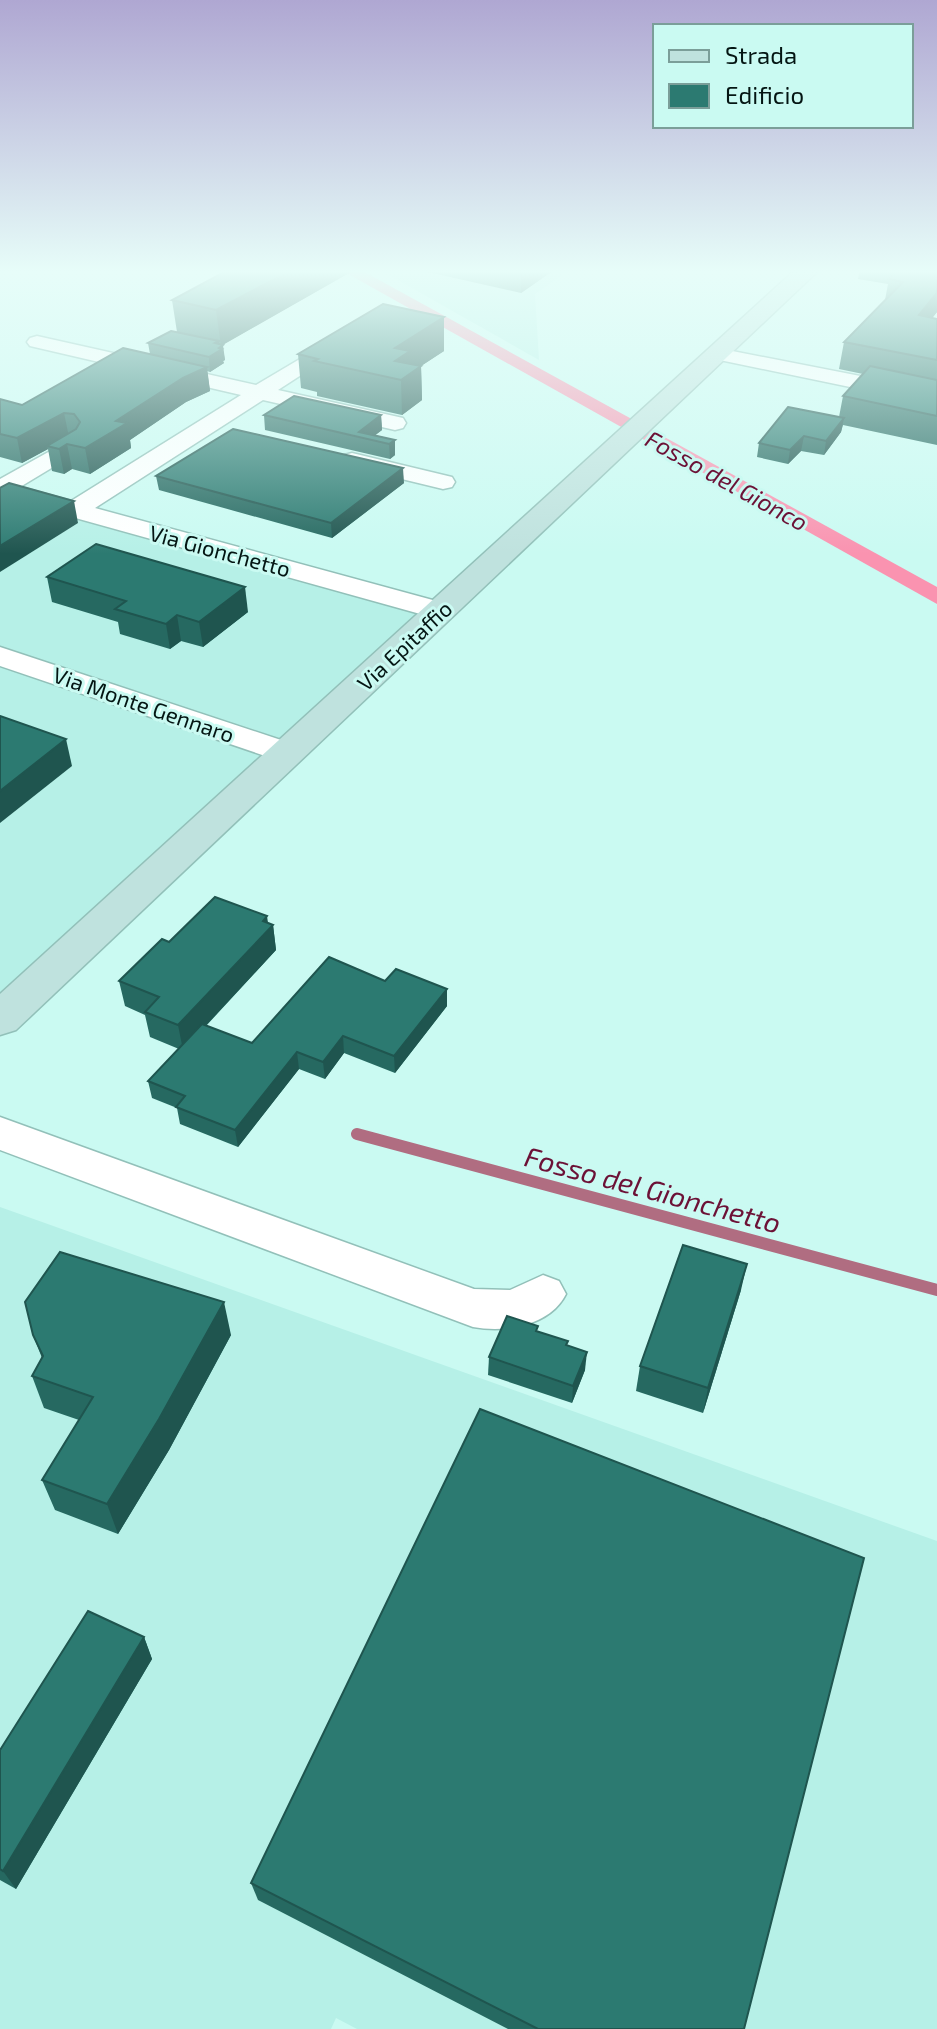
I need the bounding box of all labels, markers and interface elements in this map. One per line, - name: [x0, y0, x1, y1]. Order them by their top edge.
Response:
- legend: [653, 24, 913, 128]
- text: Strada: [725, 40, 797, 69]
- text: Edificio: [725, 80, 804, 109]
- water label: Fosso del Gionco: [641, 423, 813, 537]
- street label: Via Gionchetto: [147, 519, 293, 581]
- street label: Via Epitaffio: [351, 595, 457, 695]
- street label: Via Monte Gennaro: [50, 661, 238, 747]
- water label: Fosso del Gionchetto: [521, 1138, 785, 1240]

